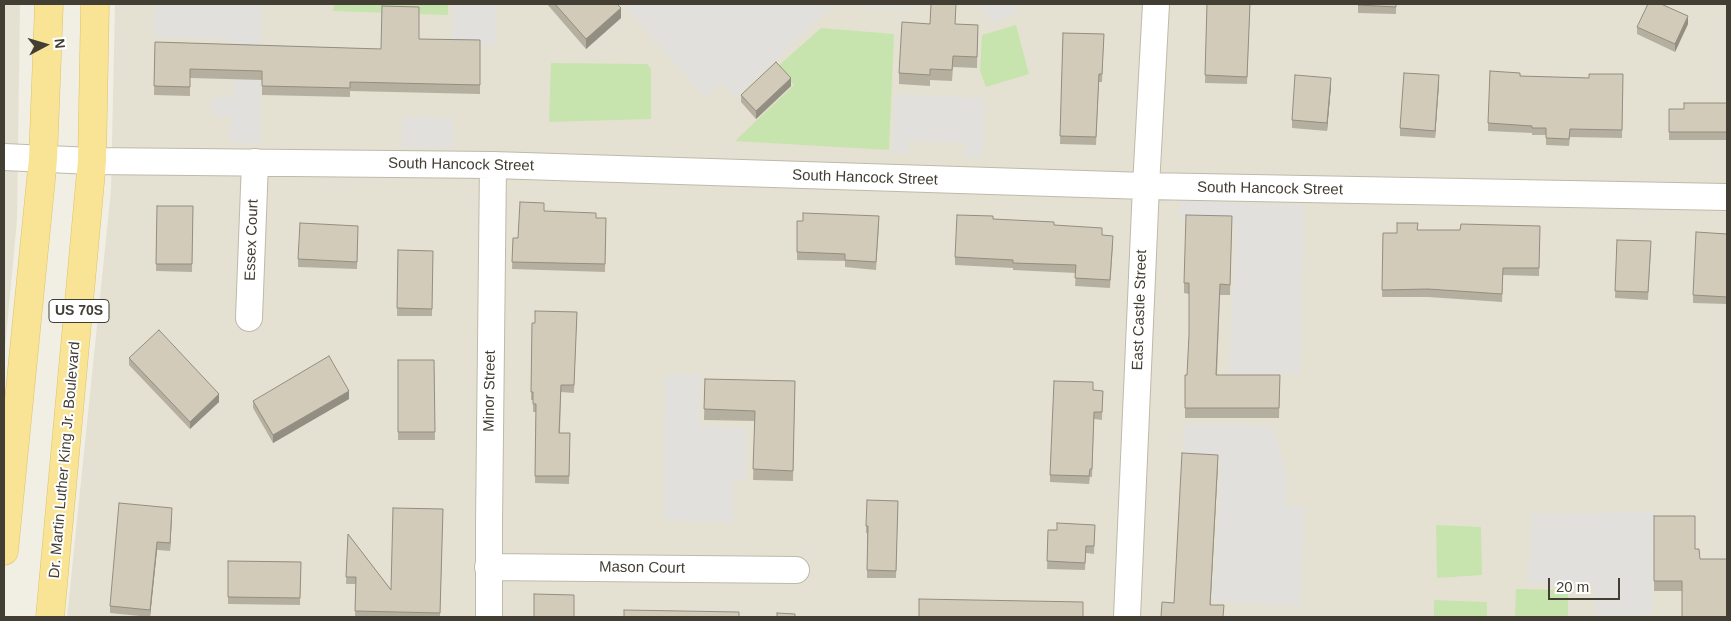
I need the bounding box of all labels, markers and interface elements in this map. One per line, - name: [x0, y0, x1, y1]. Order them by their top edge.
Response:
- north arrow: [20, 20, 70, 70]
- text: N: [51, 38, 68, 49]
- street label: South Hancock Street: [388, 155, 534, 175]
- street label: South Hancock Street: [792, 166, 938, 190]
- street label: South Hancock Street: [1197, 179, 1343, 199]
- street label: Essex Court: [242, 199, 262, 281]
- street label: East Castle Street: [1129, 249, 1151, 371]
- road number: US 70S: [49, 300, 109, 322]
- street label: Dr. Martin Luther King Jr. Boulevard: [46, 341, 84, 579]
- street label: Minor Street: [480, 350, 500, 432]
- street label: Mason Court: [599, 558, 685, 578]
- scale bar: [1551, 568, 1624, 600]
- text: 20 m: [1556, 578, 1589, 595]

